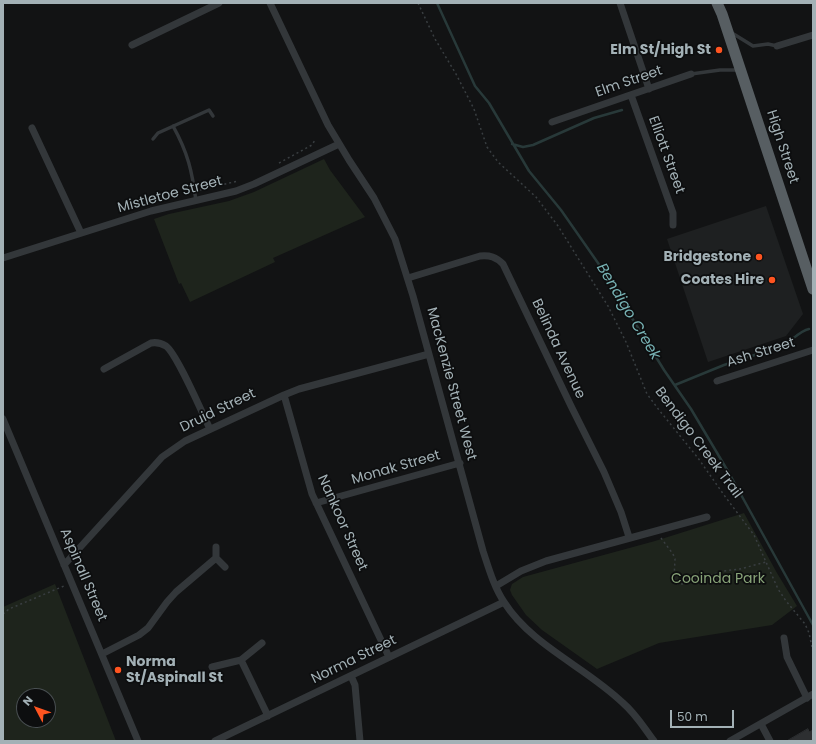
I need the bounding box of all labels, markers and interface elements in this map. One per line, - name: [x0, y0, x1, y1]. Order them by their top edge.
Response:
- place label: Elm St/High St: [610, 42, 711, 58]
- marker: Elm St/High St: [714, 45, 724, 55]
- street label: Elm Street: [593, 63, 665, 101]
- street label: High Street: [762, 108, 802, 186]
- street label: Elliott Street: [644, 114, 688, 196]
- street label: Mistletoe Street: [116, 173, 224, 217]
- place label: Bridgestone: [664, 249, 751, 265]
- marker: Bridgestone: [754, 252, 764, 262]
- water label: Bendigo Creek: [592, 260, 664, 364]
- place label: Coates Hire: [681, 272, 764, 288]
- marker: Coates Hire: [767, 275, 777, 285]
- street label: Belinda Avenue: [527, 296, 589, 402]
- street label: MacKenzie Street West: [422, 306, 480, 462]
- street label: Ash Street: [725, 335, 797, 371]
- street label: Bendigo Creek Trail: [651, 384, 745, 502]
- street label: Druid Street: [178, 386, 258, 436]
- street label: Monak Street: [350, 447, 442, 489]
- street label: Nankoor Street: [313, 472, 371, 574]
- street label: Aspinall Street: [56, 526, 110, 624]
- park label: Cooinda Park: [671, 571, 765, 587]
- street label: Norma Street: [309, 632, 399, 688]
- place label: Norma St/Aspinall St: [126, 654, 223, 686]
- marker: Norma St/Aspinall St: [113, 665, 123, 675]
- north arrow: [16, 688, 56, 728]
- text: N: [19, 692, 36, 709]
- scale bar: [672, 702, 736, 728]
- text: 50 m: [677, 708, 708, 725]

